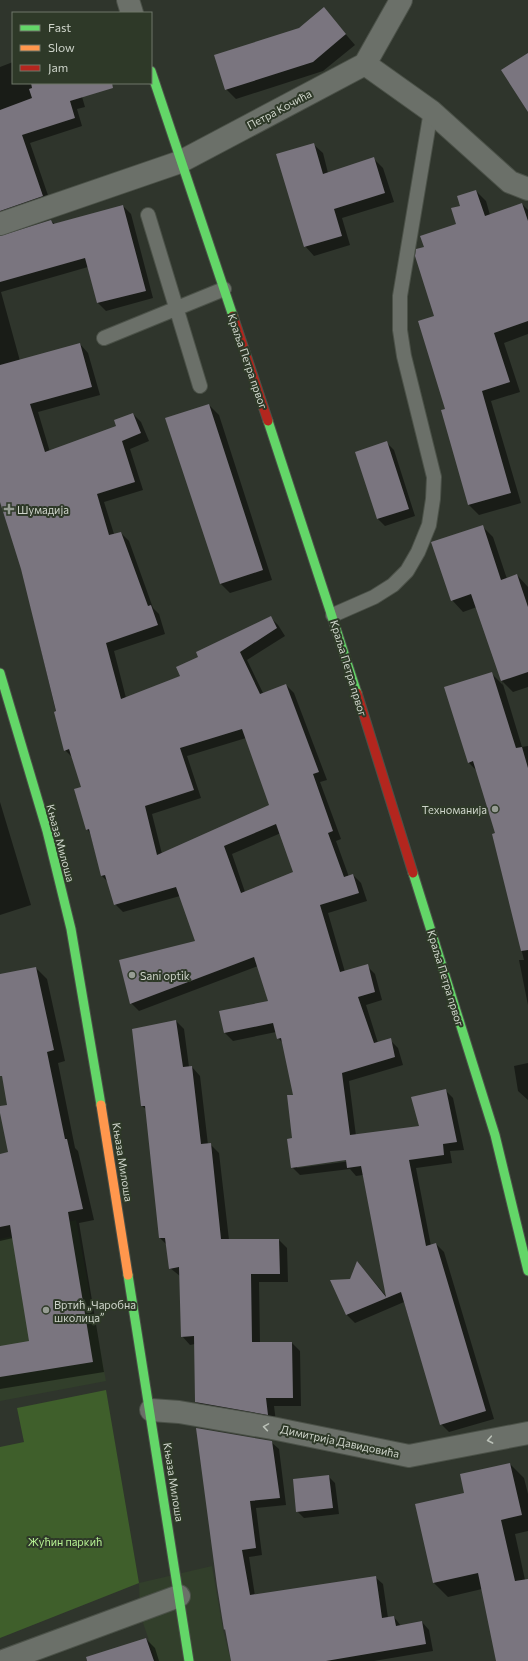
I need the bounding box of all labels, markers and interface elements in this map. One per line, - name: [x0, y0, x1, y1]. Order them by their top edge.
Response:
- legend: [12, 12, 152, 84]
- text: Fast: [48, 20, 71, 34]
- text: Slow: [48, 40, 75, 54]
- text: Jam: [48, 60, 68, 75]
- street label: Петра Кочића: [245, 87, 313, 131]
- street label: Краља Петра првог: [226, 312, 270, 411]
- place label: Шумадија: [17, 503, 69, 516]
- marker: Шумадија: [4, 504, 14, 514]
- street label: Краља Петра првог: [328, 618, 370, 718]
- street label: Књаза Милоша: [44, 803, 78, 883]
- place label: Техноманија: [422, 803, 487, 816]
- marker: Техноманија: [490, 804, 500, 814]
- street label: Краља Петра првог: [425, 928, 467, 1028]
- place label: Sani optik: [140, 969, 190, 982]
- marker: Sani optik: [127, 970, 137, 980]
- street label: Књаза Милоша: [110, 1121, 136, 1203]
- place label: Вртић „Чаробна школица”: [54, 1298, 136, 1324]
- marker: Вртић „Чаробна школица”: [41, 1305, 51, 1315]
- street label: Димитрија Давидовића: [279, 1422, 401, 1460]
- one-way arrow: [263, 1423, 269, 1431]
- one-way arrow: [487, 1436, 493, 1444]
- street label: Књаза Милоша: [161, 1441, 187, 1523]
- park label: Жућин паркић: [28, 1535, 102, 1548]

